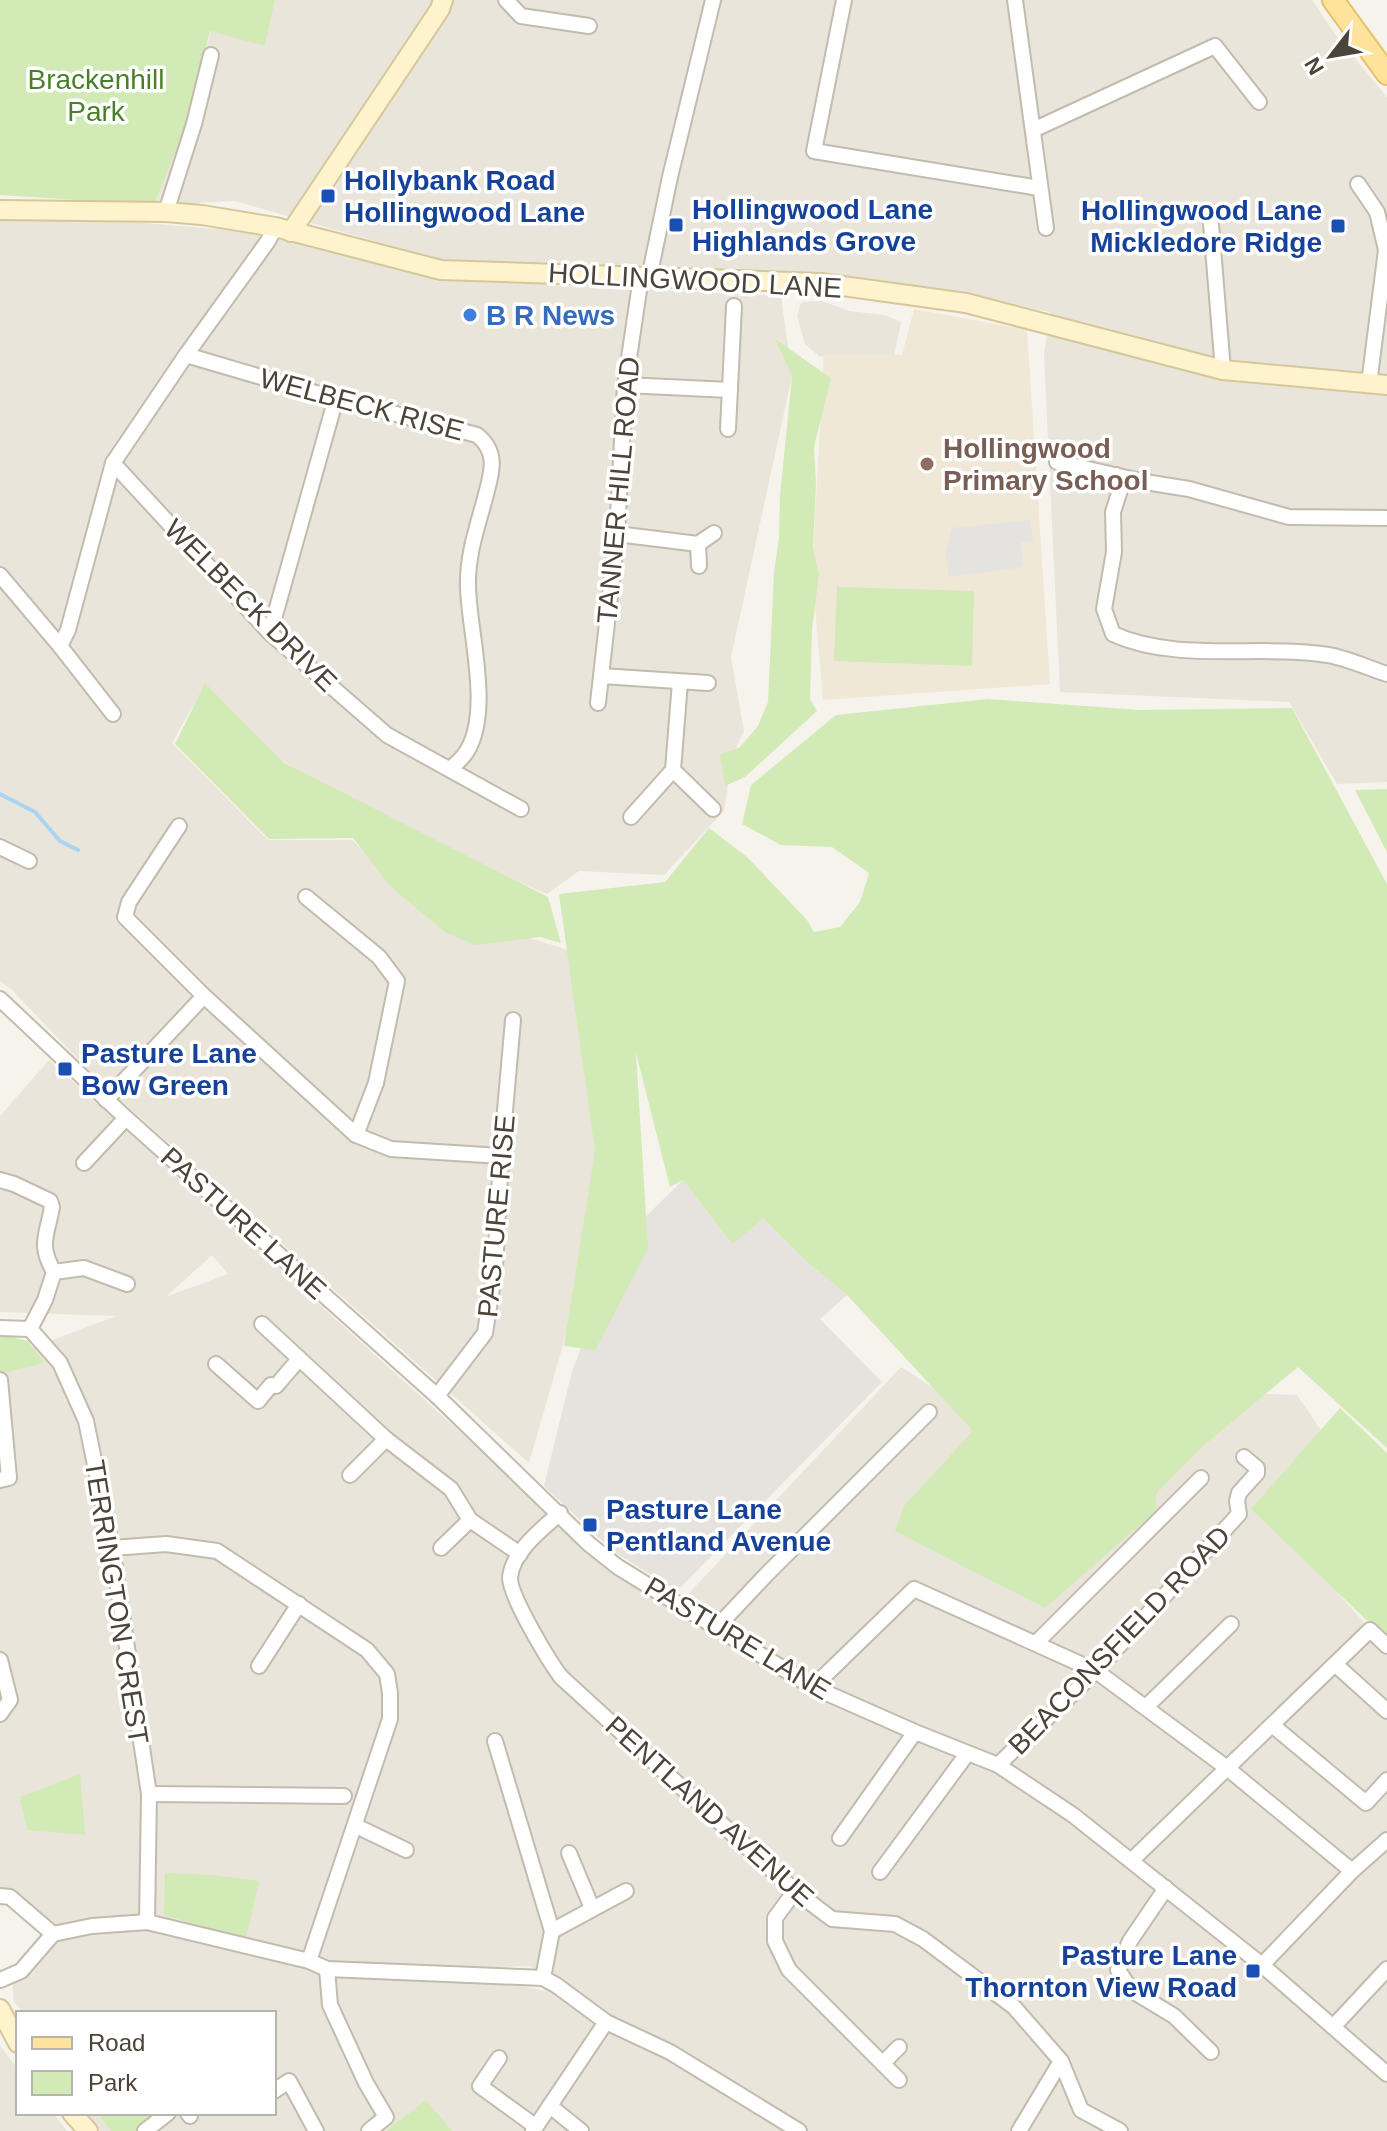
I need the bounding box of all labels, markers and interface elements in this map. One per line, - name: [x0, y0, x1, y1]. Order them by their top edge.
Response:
- north arrow: [1291, 16, 1371, 96]
- text: N: [1299, 53, 1329, 79]
- park label: Brackenhill Park: [28, 64, 164, 127]
- place label: Hollybank Road Hollingwood Lane: [344, 165, 585, 228]
- marker: Hollybank Road Hollingwood Lane: [319, 187, 337, 205]
- place label: Hollingwood Lane Highlands Grove: [692, 194, 933, 257]
- place label: Hollingwood Lane Mickledore Ridge: [1081, 195, 1322, 258]
- marker: Hollingwood Lane Highlands Grove: [667, 216, 685, 234]
- marker: Hollingwood Lane Mickledore Ridge: [1329, 217, 1347, 235]
- street label: HOLLINGWOOD LANE: [547, 257, 843, 304]
- place label: B R News: [486, 300, 615, 331]
- marker: B R News: [461, 306, 479, 324]
- street label: TANNER HILL ROAD: [591, 355, 646, 625]
- street label: WELBECK RISE: [256, 362, 467, 447]
- place label: Hollingwood Primary School: [943, 433, 1148, 496]
- marker: Hollingwood Primary School: [918, 455, 936, 473]
- street label: WELBECK DRIVE: [158, 513, 343, 698]
- place label: Pasture Lane Bow Green: [81, 1038, 257, 1101]
- marker: Pasture Lane Bow Green: [56, 1060, 74, 1078]
- street label: PASTURE RISE: [472, 1113, 521, 1319]
- street label: PASTURE LANE: [155, 1141, 332, 1306]
- street label: TERRINGTON CREST: [79, 1458, 154, 1746]
- place label: Pasture Lane Pentland Avenue: [606, 1494, 831, 1557]
- marker: Pasture Lane Pentland Avenue: [581, 1516, 599, 1534]
- street label: BEACONSFIELD ROAD: [1002, 1520, 1236, 1761]
- street label: PASTURE LANE: [639, 1571, 836, 1706]
- street label: PENTLAND AVENUE: [599, 1710, 820, 1913]
- place label: Pasture Lane Thornton View Road: [965, 1940, 1237, 2003]
- marker: Pasture Lane Thornton View Road: [1244, 1962, 1262, 1980]
- legend: [16, 2011, 276, 2115]
- text: Road: [88, 2029, 145, 2056]
- text: Park: [88, 2069, 138, 2096]

